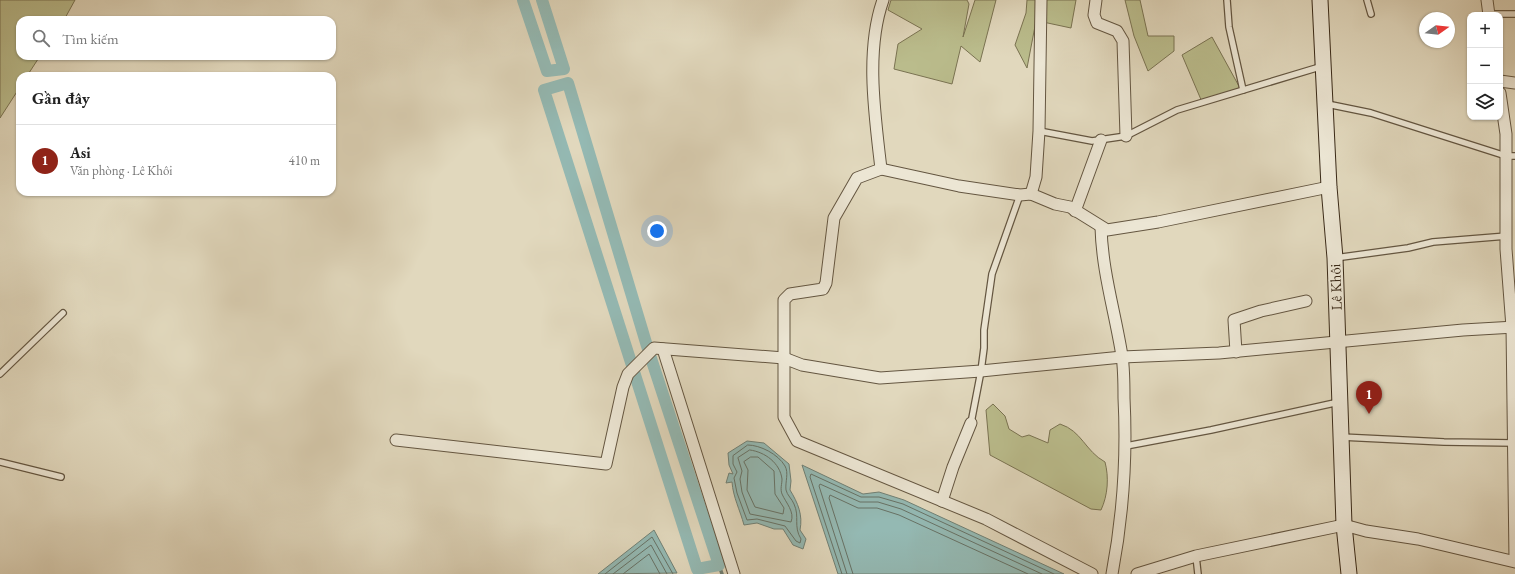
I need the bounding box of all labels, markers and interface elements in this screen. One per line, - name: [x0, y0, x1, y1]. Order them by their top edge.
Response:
- north arrow: [1419, 12, 1455, 48]
- map controls: [1467, 12, 1503, 120]
- button: +: [1467, 12, 1503, 48]
- search box: [16, 16, 336, 60]
- icon: search: [30, 27, 52, 49]
- text: Tìm kiếm: [62, 29, 119, 48]
- button: −: [1467, 48, 1503, 84]
- button: layers: [1467, 84, 1503, 120]
- text: Gần đây: [32, 87, 90, 109]
- text: Asi: [70, 143, 91, 162]
- text: 1: [42, 152, 48, 169]
- text: 410 m: [289, 152, 320, 169]
- text: Văn phòng · Lê Khôi: [70, 162, 173, 179]
- your location: [647, 221, 667, 241]
- street label: Lê Khôi: [1325, 263, 1346, 311]
- pin: 1: [1356, 381, 1382, 414]

